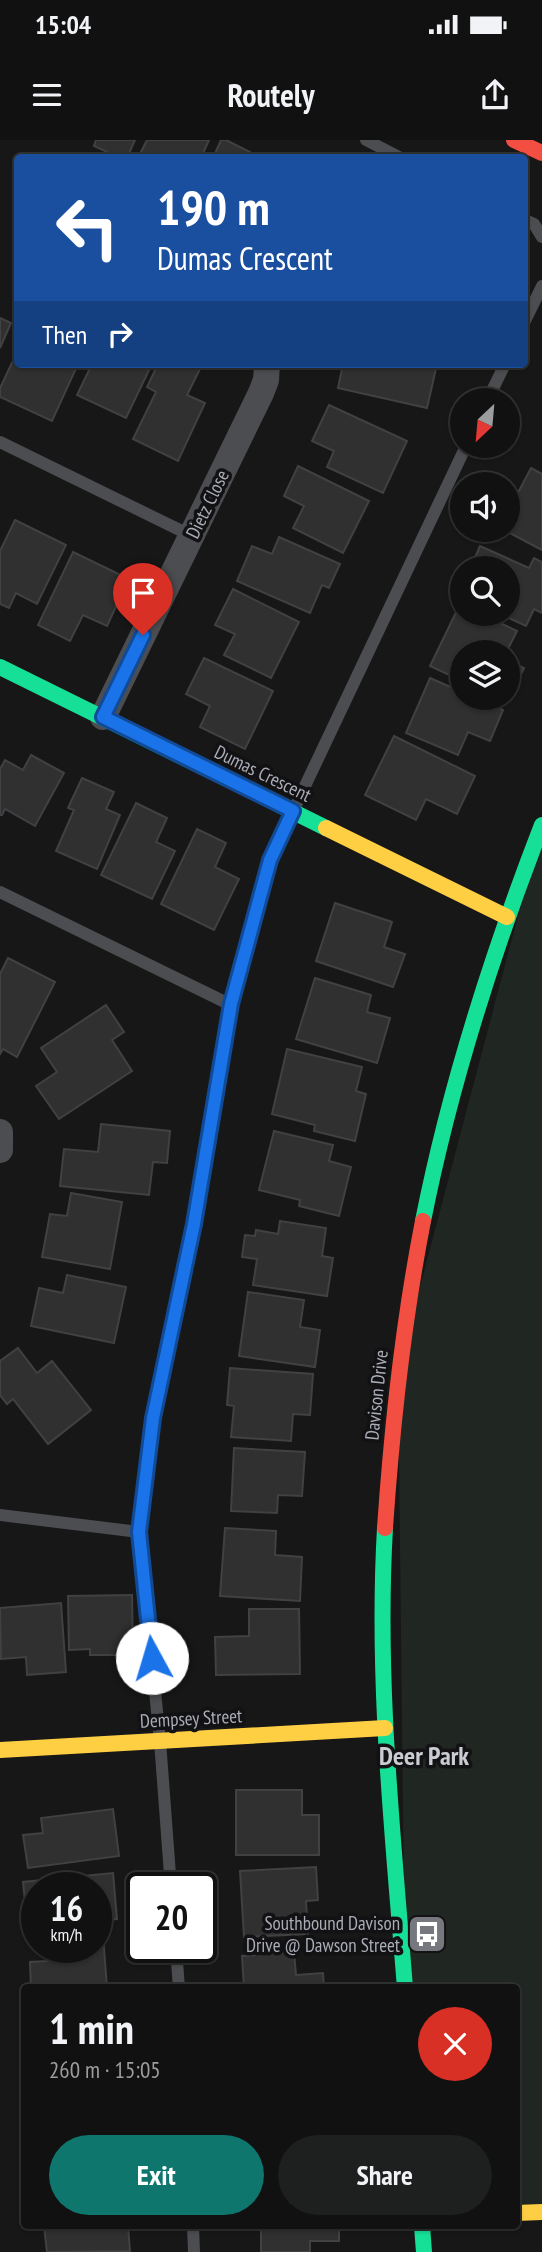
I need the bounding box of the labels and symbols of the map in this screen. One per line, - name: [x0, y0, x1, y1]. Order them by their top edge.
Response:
- north arrow: [450, 388, 520, 458]
- street label: Dietz Close: [180, 466, 234, 542]
- pin: [113, 563, 173, 635]
- street label: Dumas Crescent: [211, 739, 316, 807]
- street label: Davison Drive: [359, 1349, 393, 1441]
- position arrow: [115, 1621, 189, 1695]
- street label: Dempsey Street: [139, 1703, 244, 1733]
- district label: Deer Park: [379, 1739, 469, 1772]
- speed limit sign: 20: [126, 1872, 217, 1963]
- place label: Southbound Davison Drive @ Dawson Street: [246, 1911, 401, 1957]
- bus stop icon: Southbound Davison Drive @ Dawson Street: [406, 1913, 448, 1955]

